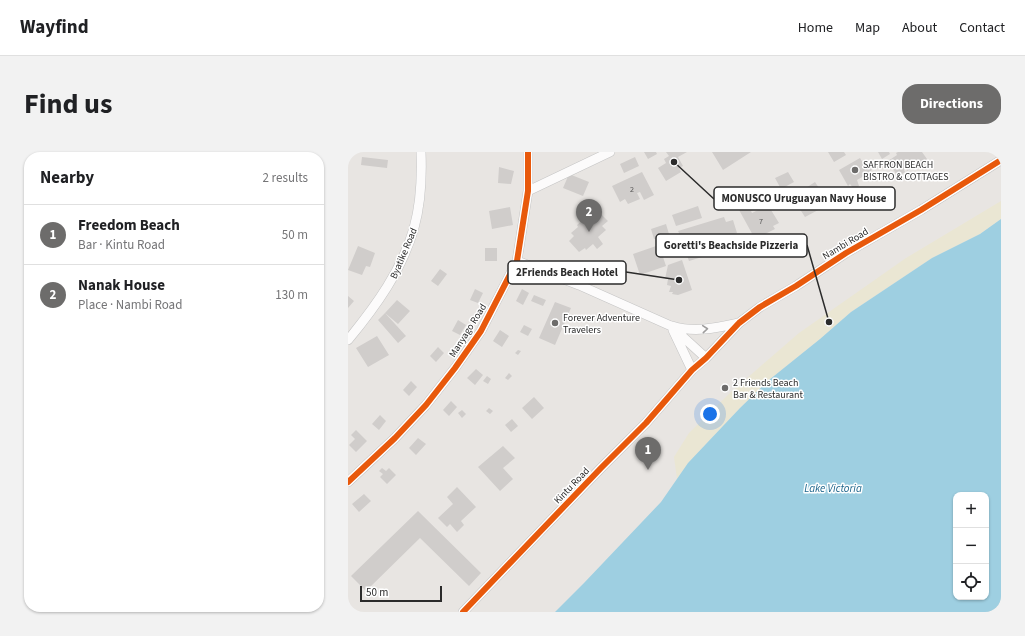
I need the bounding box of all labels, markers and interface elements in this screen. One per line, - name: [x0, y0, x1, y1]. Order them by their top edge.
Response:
- text: Wayfind: [20, 14, 89, 41]
- text: Home: [798, 18, 833, 38]
- text: Map: [855, 18, 880, 38]
- text: About: [902, 18, 937, 38]
- text: Contact: [959, 18, 1005, 38]
- text: Find us: [24, 84, 112, 124]
- button: Directions: [902, 84, 1001, 124]
- place label: SAFFRON BEACH BISTRO & COTTAGES: [863, 158, 949, 184]
- marker: SAFFRON BEACH BISTRO & COTTAGES: [850, 165, 860, 175]
- text: Nearby: [40, 166, 94, 190]
- text: 2 results: [263, 169, 308, 187]
- house number: 2: [630, 184, 634, 195]
- callout: MONUSCO Uruguayan Navy House: [714, 187, 895, 210]
- text: MONUSCO Uruguayan Navy House: [721, 191, 887, 206]
- pin: 2: [576, 199, 602, 232]
- text: Freedom Beach: [78, 215, 180, 236]
- house number: 7: [759, 216, 763, 227]
- street label: Nambi Road: [820, 225, 871, 263]
- text: 1: [50, 226, 56, 244]
- text: 50 m: [282, 226, 308, 244]
- street label: Byatike Road: [387, 226, 421, 281]
- callout: Goretti's Beachside Pizzeria: [656, 234, 807, 257]
- text: Bar · Kintu Road: [78, 236, 165, 254]
- text: Goretti's Beachside Pizzeria: [664, 238, 798, 253]
- callout: 2Friends Beach Hotel: [508, 261, 626, 284]
- text: 2Friends Beach Hotel: [516, 265, 619, 280]
- text: Nanak House: [78, 275, 165, 296]
- text: 2: [50, 286, 56, 304]
- text: 130 m: [275, 286, 308, 304]
- text: Place · Nambi Road: [78, 296, 182, 314]
- street label: Manyago Road: [446, 301, 490, 360]
- place label: Forever Adventure Travelers: [563, 311, 640, 337]
- marker: Forever Adventure Travelers: [550, 318, 560, 328]
- one-way arrow: [702, 325, 708, 334]
- place label: 2 Friends Beach Bar & Restaurant: [733, 376, 803, 402]
- marker: 2 Friends Beach Bar & Restaurant: [720, 383, 730, 393]
- your location: [700, 404, 720, 424]
- pin: 1: [635, 437, 661, 470]
- street label: Kintu Road: [551, 464, 593, 507]
- water label: Lake Victoria: [804, 481, 862, 496]
- map controls: [953, 492, 989, 600]
- button: +: [953, 492, 989, 528]
- button: −: [953, 528, 989, 564]
- button: locate: [953, 564, 989, 600]
- scale bar: [360, 584, 442, 603]
- text: 50 m: [366, 585, 388, 600]

